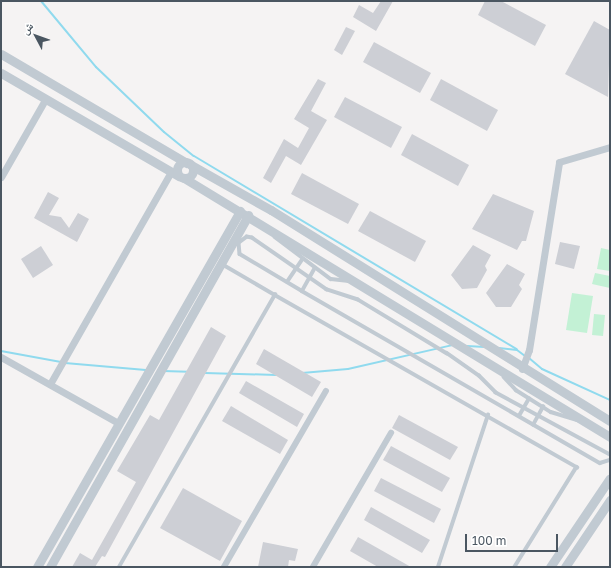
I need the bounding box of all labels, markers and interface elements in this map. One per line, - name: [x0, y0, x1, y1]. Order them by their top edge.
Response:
- north arrow: [16, 16, 56, 56]
- text: ش: [18, 19, 35, 36]
- scale bar: [467, 526, 560, 552]
- text: 100 m: [472, 533, 506, 548]

